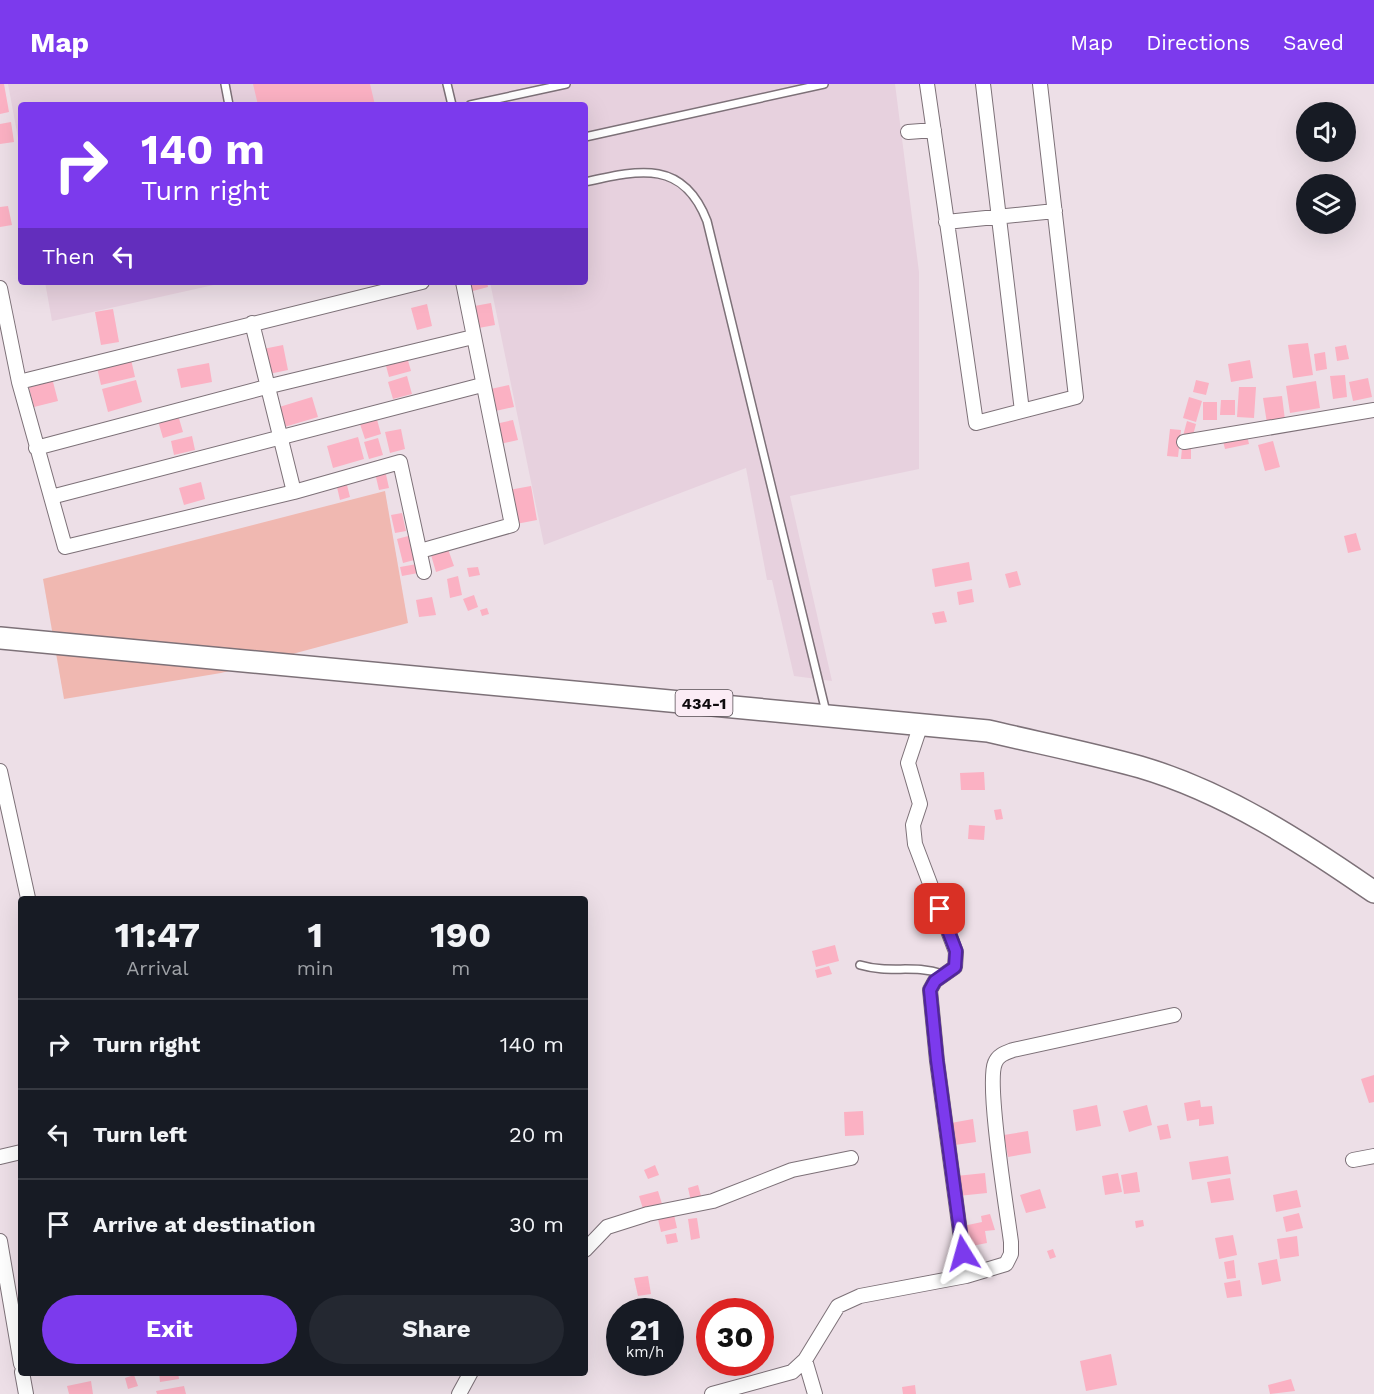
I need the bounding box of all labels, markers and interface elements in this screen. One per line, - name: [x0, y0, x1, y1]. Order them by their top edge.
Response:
- text: Map: [30, 26, 89, 59]
- text: Map: [1070, 30, 1113, 55]
- text: Directions: [1146, 30, 1250, 55]
- text: Saved: [1283, 30, 1344, 55]
- map controls: [1296, 102, 1356, 234]
- button: sound: [1296, 102, 1356, 162]
- text: 140 m: [141, 125, 265, 174]
- icon: right: [42, 126, 120, 204]
- button: layers: [1296, 174, 1356, 234]
- text: Turn right: [141, 175, 270, 207]
- icon: left: [107, 240, 140, 273]
- text: Then: [42, 244, 95, 269]
- road number: 434-1: [676, 690, 732, 716]
- pin: [914, 883, 965, 934]
- icon: arrive: [923, 892, 956, 925]
- text: 11:47: [115, 914, 200, 956]
- text: 1: [307, 914, 323, 956]
- text: 190: [430, 914, 491, 956]
- text: Arrival: [126, 956, 189, 980]
- text: min: [297, 956, 334, 980]
- text: m: [451, 956, 470, 980]
- icon: right: [42, 1028, 75, 1061]
- text: Turn right: [93, 1032, 200, 1057]
- text: 140 m: [500, 1032, 564, 1057]
- icon: left: [42, 1118, 75, 1151]
- text: Turn left: [93, 1122, 187, 1147]
- text: 20 m: [509, 1122, 564, 1147]
- icon: arrive: [42, 1208, 75, 1241]
- text: Arrive at destination: [93, 1212, 316, 1237]
- text: 30 m: [509, 1212, 564, 1237]
- position arrow: [931, 1221, 995, 1285]
- button: Exit: [42, 1295, 297, 1364]
- button: Share: [309, 1295, 564, 1364]
- speed limit sign: 30: [696, 1298, 774, 1376]
- text: 21: [630, 1312, 660, 1347]
- text: km/h: [626, 1343, 664, 1361]

